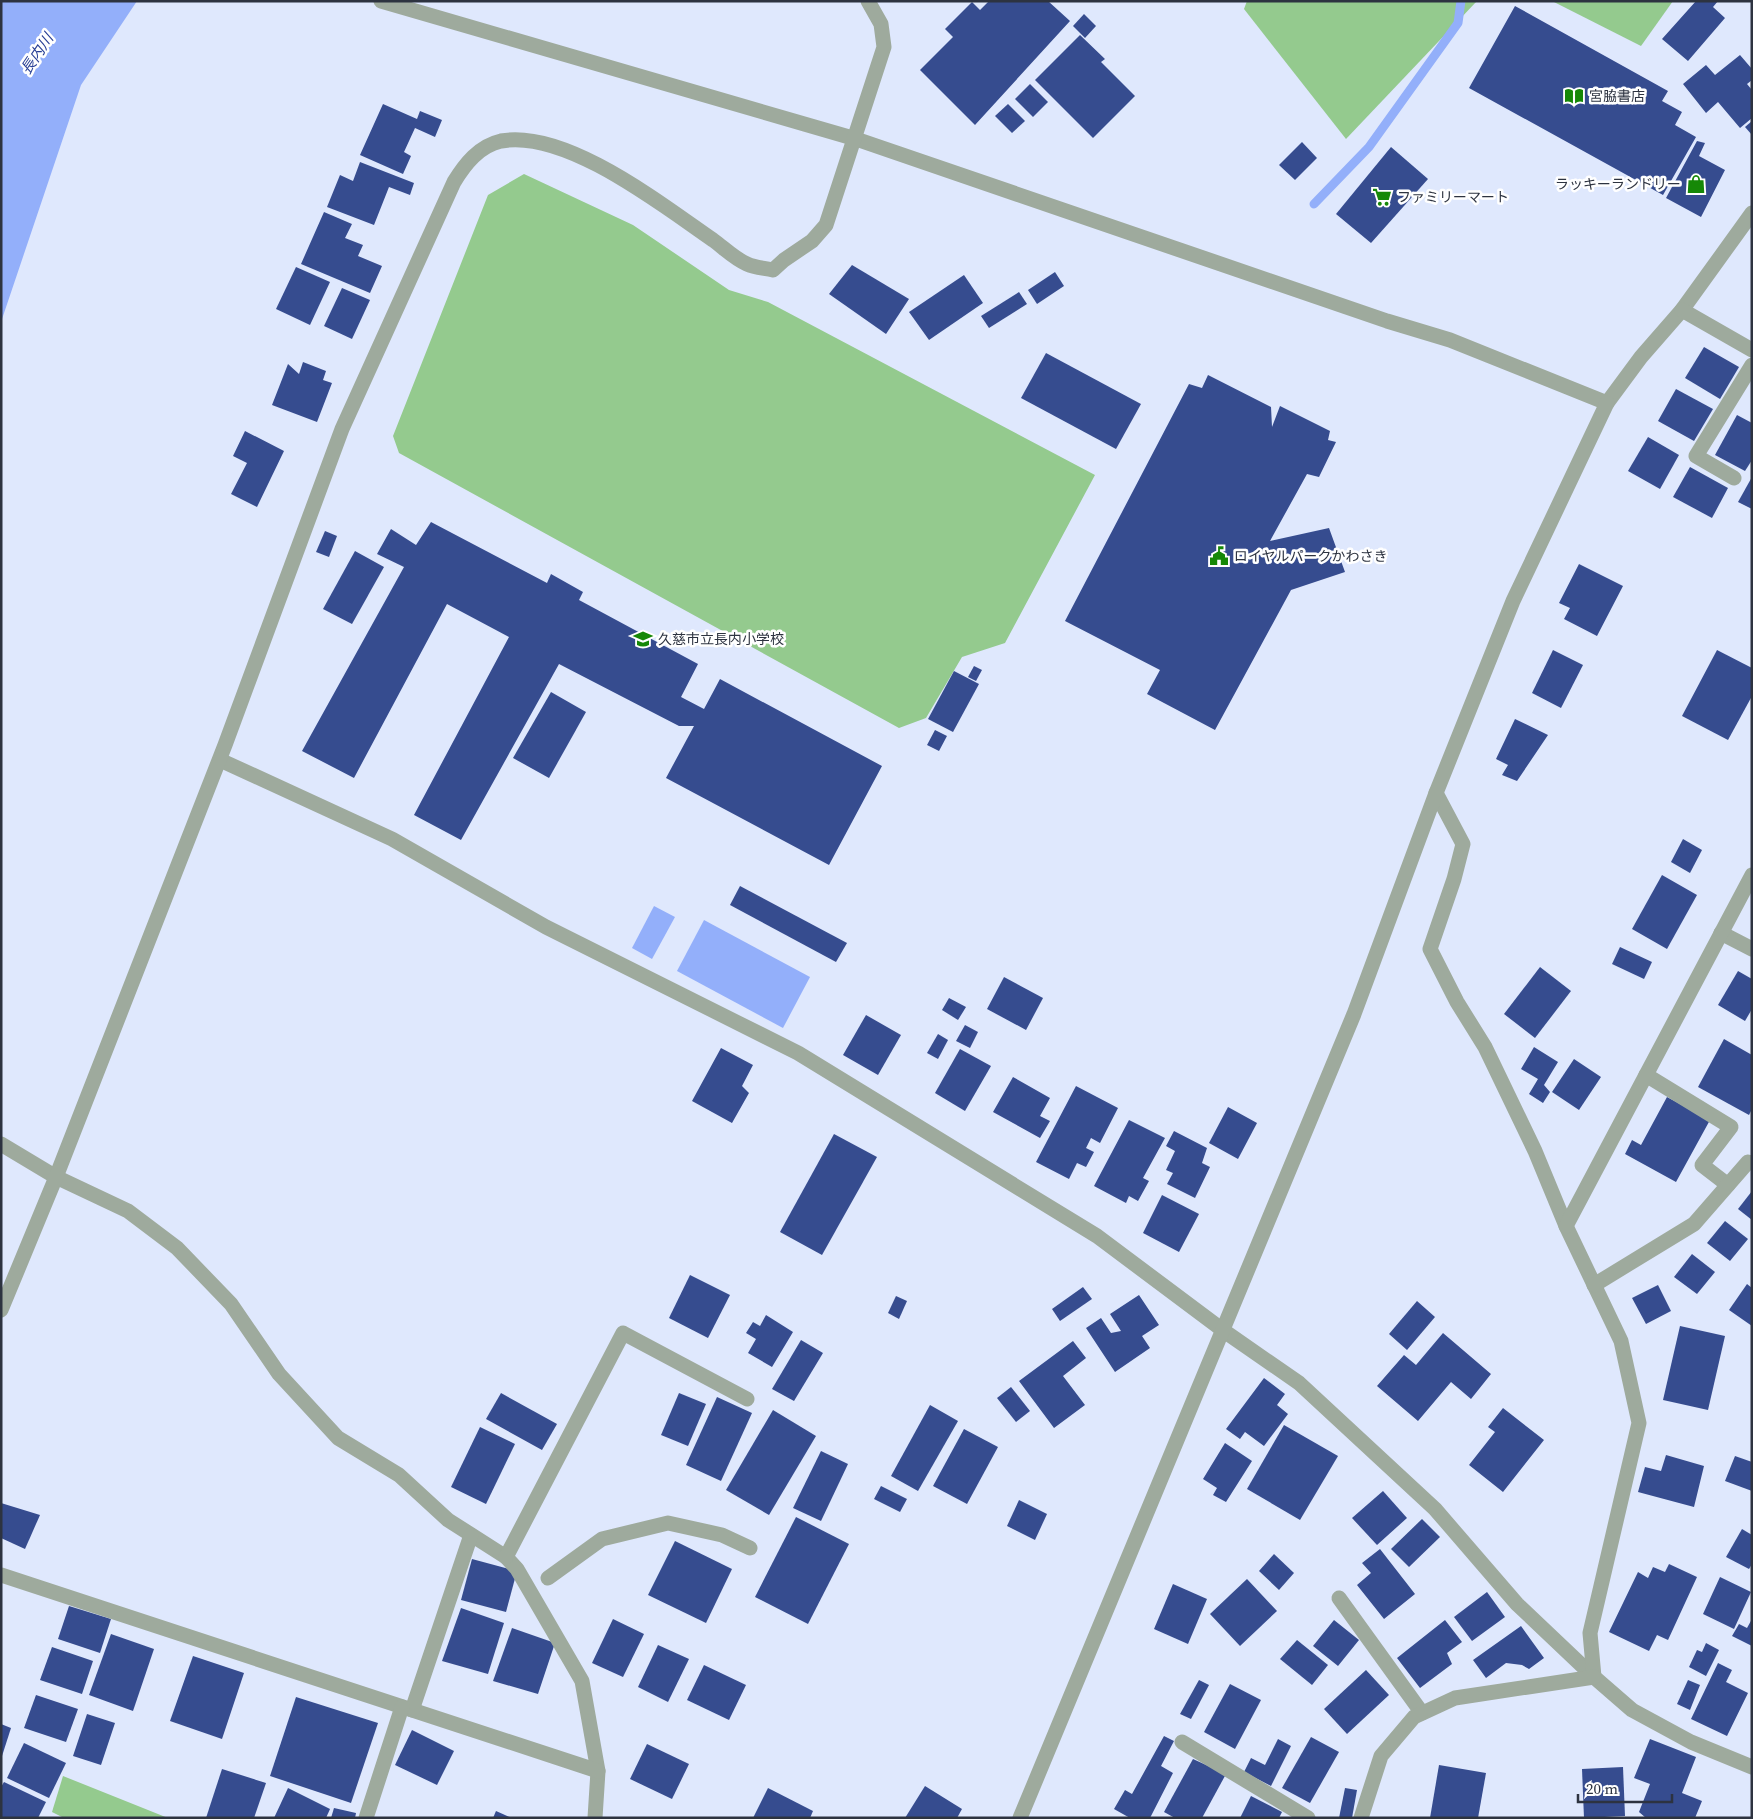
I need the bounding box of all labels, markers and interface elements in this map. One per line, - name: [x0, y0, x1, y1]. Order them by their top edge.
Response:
- water label: 長内川: [15, 28, 59, 78]
- library icon: 宮脇書店: [1563, 85, 1585, 107]
- place label: 宮脇書店: [1589, 86, 1645, 106]
- shop icon: ラッキーランドリー: [1685, 173, 1707, 195]
- place label: ラッキーランドリー: [1555, 174, 1681, 194]
- supermarket icon: ファミリーマート: [1371, 186, 1393, 208]
- place label: ファミリーマート: [1397, 187, 1509, 207]
- public building icon: ロイヤルパークかわさき: [1208, 545, 1230, 567]
- place label: ロイヤルパークかわさき: [1234, 546, 1388, 566]
- school or university icon: 久慈市立長内小学校: [632, 628, 654, 650]
- place label: 久慈市立長内小学校: [658, 629, 784, 649]
- scale bar: [1578, 1772, 1672, 1804]
- text: 20 m: [1586, 1778, 1618, 1799]

